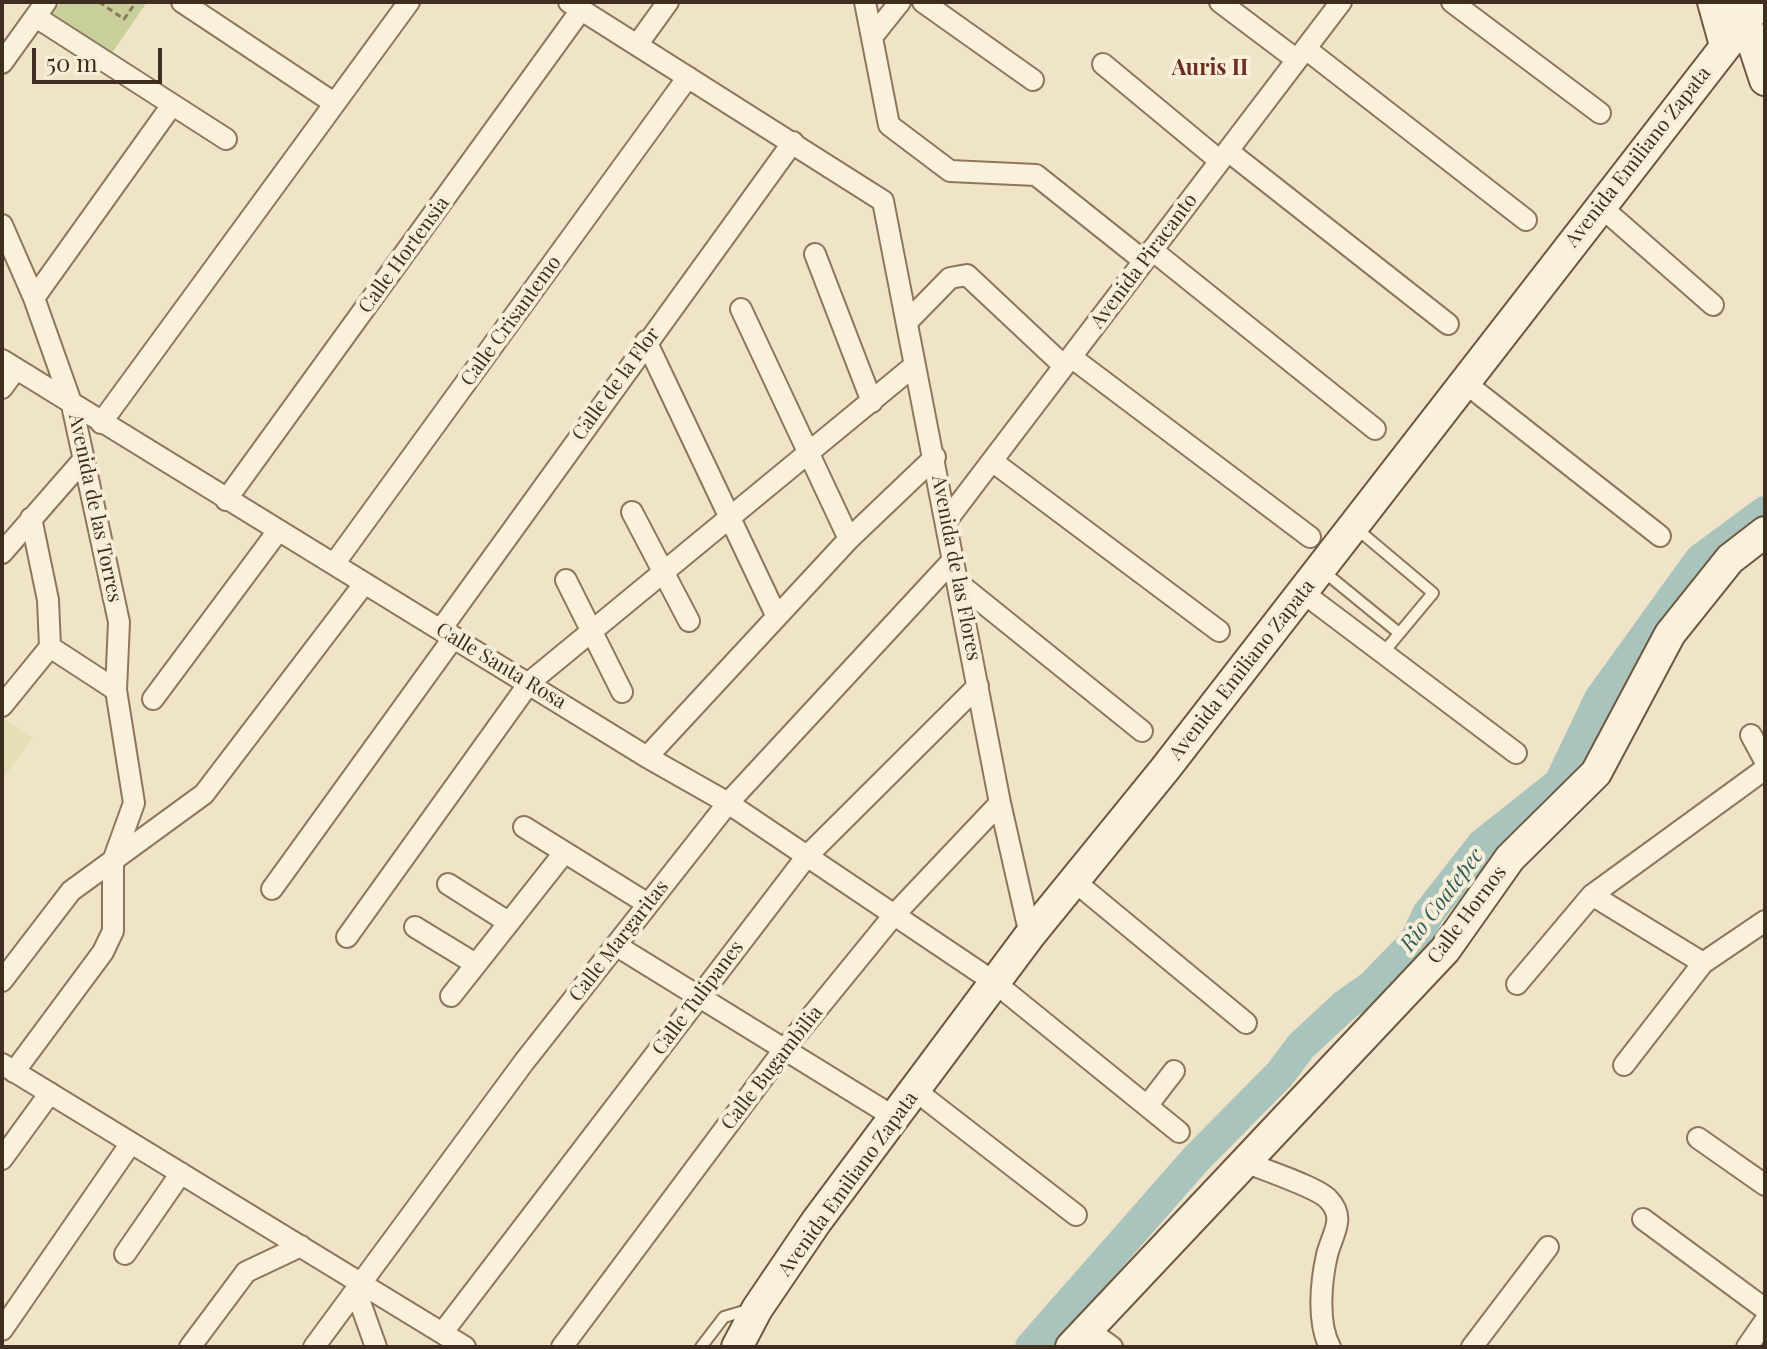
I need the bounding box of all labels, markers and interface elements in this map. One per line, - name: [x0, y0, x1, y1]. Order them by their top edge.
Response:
- scale bar: [36, 32, 166, 82]
- text: 50 m: [46, 46, 98, 78]
- district label: Auris II: [1172, 55, 1248, 81]
- street label: Avenida Emiliano Zapata: [1560, 62, 1716, 252]
- street label: Avenida Piracanto: [1085, 189, 1203, 333]
- street label: Calle Hortensia: [354, 192, 454, 318]
- street label: Calle Crisantemo: [456, 251, 566, 391]
- street label: Calle de la Flor: [567, 323, 665, 445]
- street label: Avenida de las Torres: [63, 412, 127, 604]
- street label: Avenida de las Flores: [926, 473, 986, 663]
- street label: Avenida Emiliano Zapata: [1164, 575, 1320, 765]
- street label: Calle Santa Rosa: [432, 618, 570, 714]
- water label: Rio Coatepec: [1395, 843, 1489, 957]
- street label: Calle Hornos: [1422, 861, 1512, 969]
- street label: Calle Margaritas: [564, 876, 674, 1006]
- street label: Calle Tulipanes: [647, 936, 749, 1060]
- street label: Calle Bugambilia: [716, 1001, 828, 1135]
- street label: Avenida Emiliano Zapata: [773, 1087, 923, 1281]

